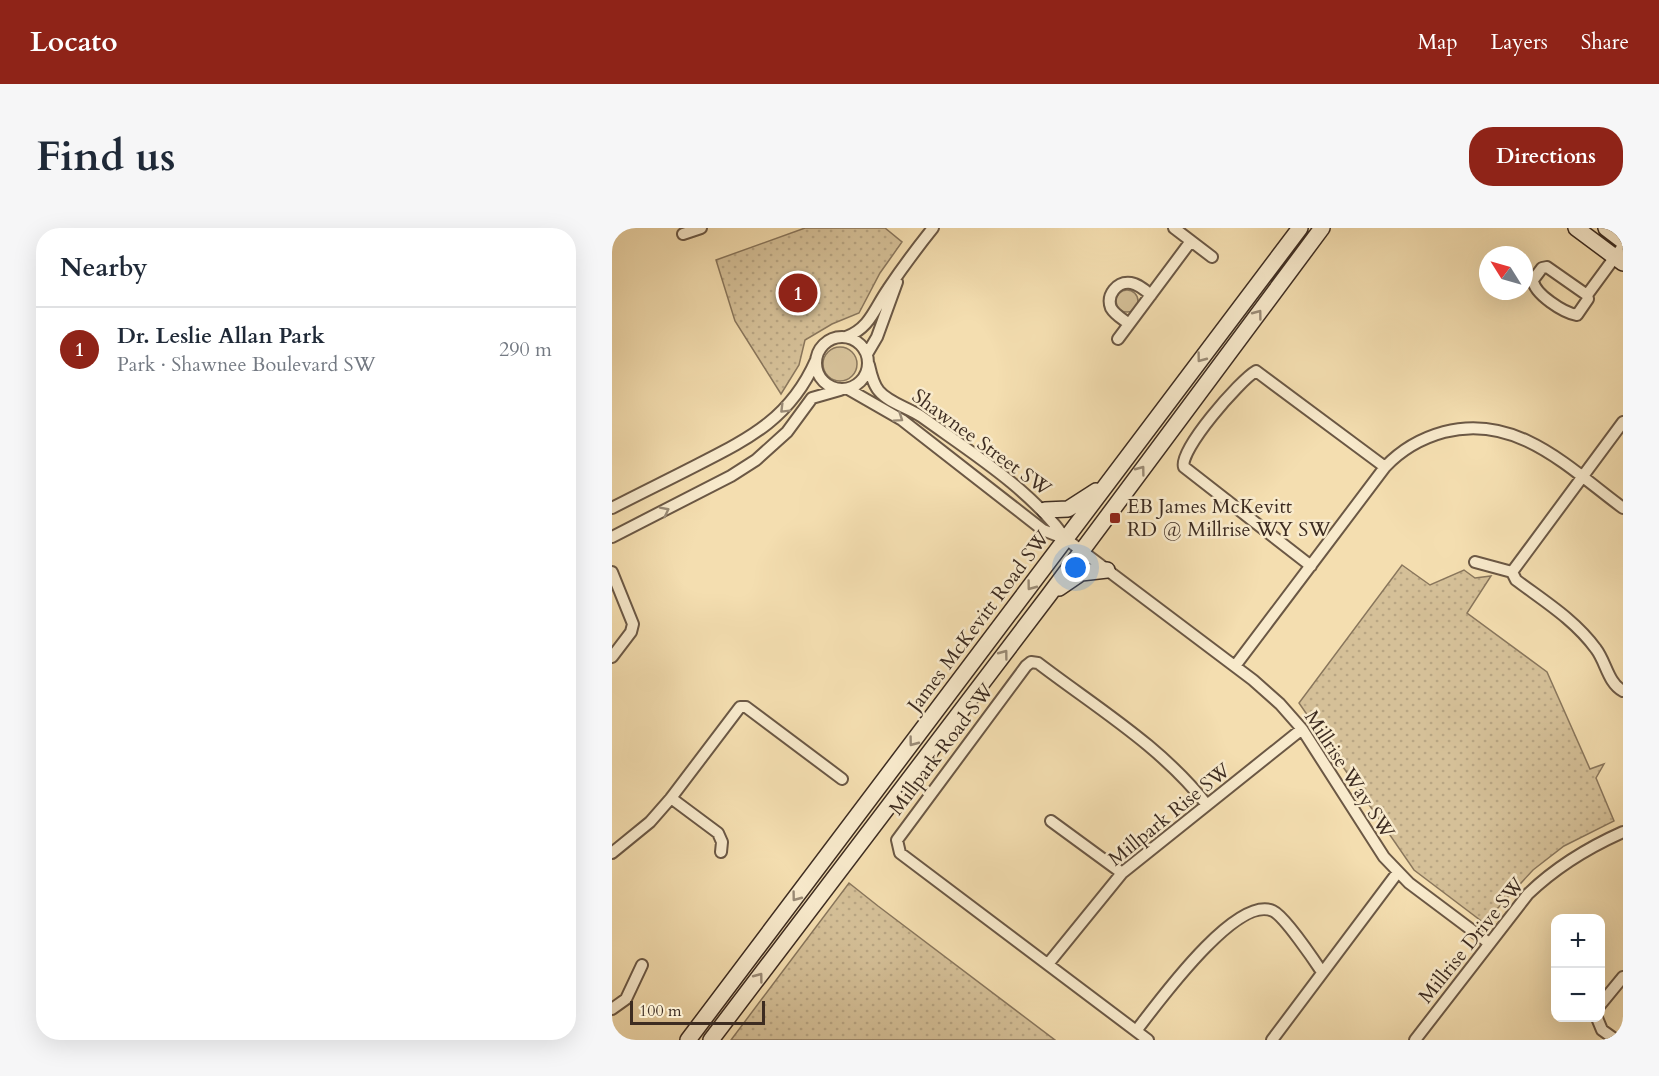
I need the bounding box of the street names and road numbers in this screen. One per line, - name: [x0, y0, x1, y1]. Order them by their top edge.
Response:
- street label: Shawnee Street SW: [907, 383, 1058, 503]
- street label: James McKevitt Road SW: [899, 524, 1056, 720]
- street label: Millpark Road SW: [883, 677, 1000, 821]
- street label: Millrise Way SW: [1298, 705, 1402, 844]
- street label: Millpark Rise SW: [1103, 756, 1237, 872]
- street label: Millrise Drive SW: [1412, 871, 1531, 1009]

